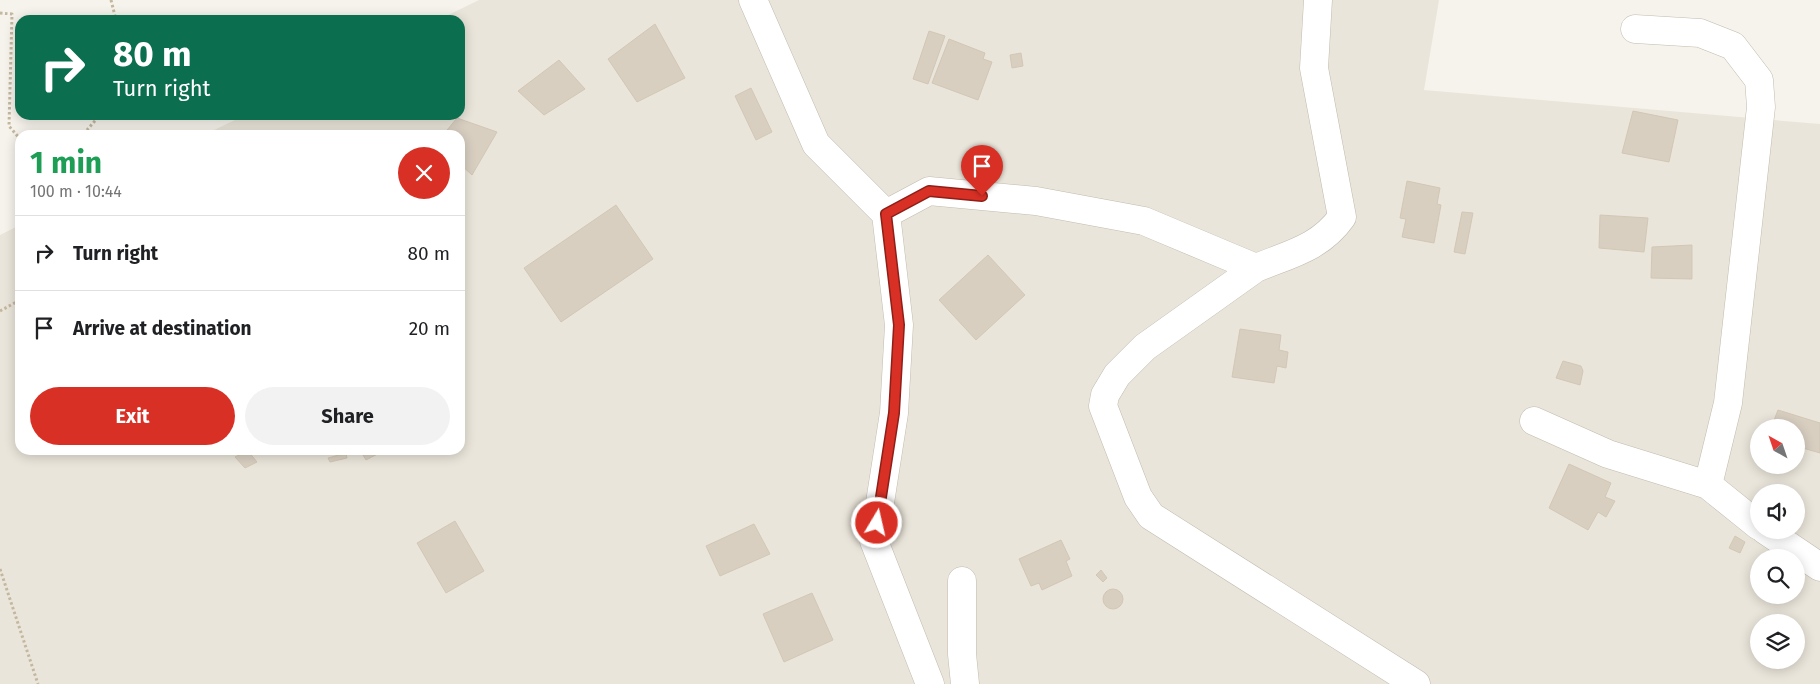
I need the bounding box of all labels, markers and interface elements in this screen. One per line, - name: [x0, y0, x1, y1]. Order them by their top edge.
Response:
- text: 80 m: [113, 33, 192, 75]
- icon: right: [30, 35, 95, 100]
- text: Turn right: [113, 75, 210, 102]
- text: 1 min: [30, 145, 102, 181]
- pin: [961, 145, 1003, 196]
- button: close: [398, 147, 450, 199]
- icon: arrive: [968, 152, 996, 180]
- text: 100 m · 10:44: [30, 182, 122, 201]
- icon: right: [30, 239, 58, 267]
- text: Turn right: [73, 242, 158, 265]
- text: 80 m: [408, 242, 450, 265]
- icon: arrive: [30, 314, 58, 342]
- text: Arrive at destination: [73, 317, 252, 340]
- text: 20 m: [409, 317, 450, 340]
- button: Exit: [30, 387, 235, 445]
- button: Share: [245, 387, 450, 445]
- north arrow: [1750, 419, 1805, 474]
- map controls: [1750, 419, 1805, 669]
- button: sound: [1750, 484, 1805, 539]
- position arrow: [850, 496, 902, 548]
- button: search: [1750, 549, 1805, 604]
- button: layers: [1750, 614, 1805, 669]

